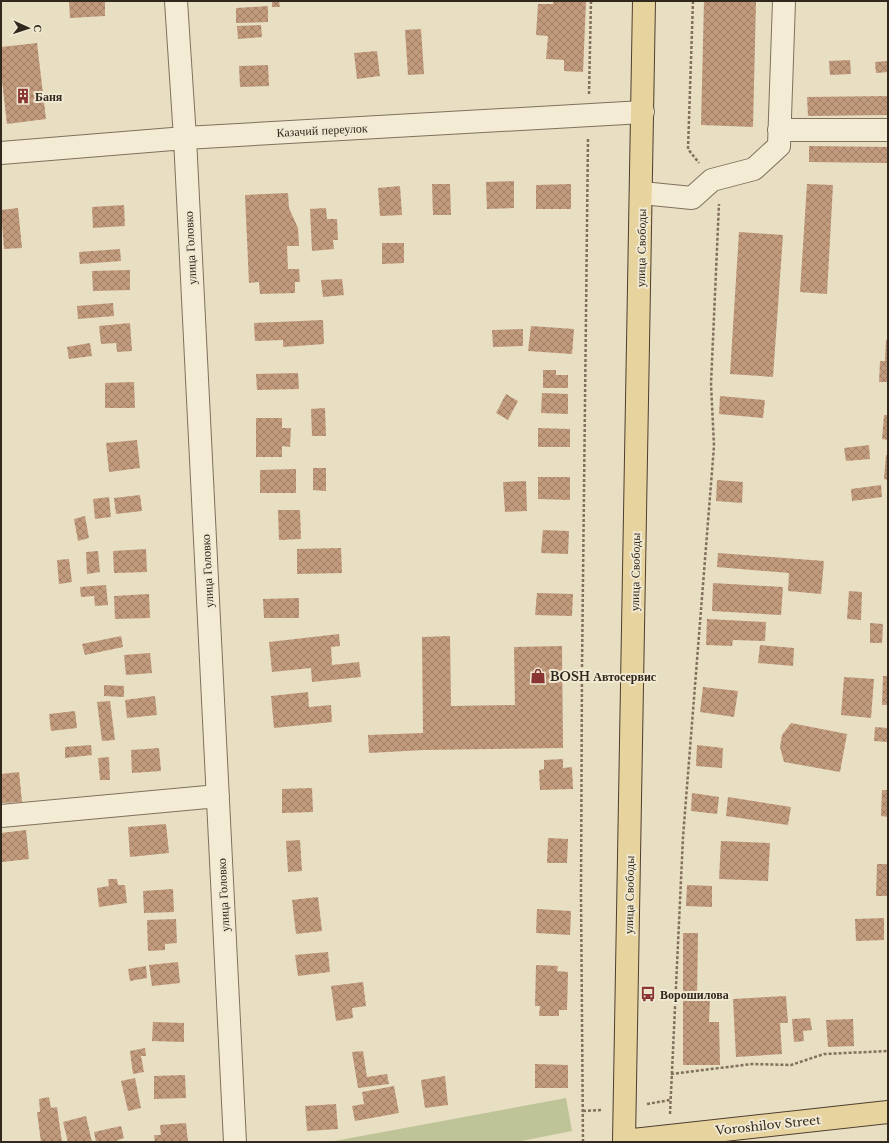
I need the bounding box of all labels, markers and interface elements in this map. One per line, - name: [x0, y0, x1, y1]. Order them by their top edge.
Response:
- north arrow: [8, 8, 48, 48]
- text: С: [31, 24, 45, 33]
- building icon: Баня: [14, 87, 32, 105]
- place label: Баня: [35, 89, 63, 104]
- street label: Казачий переулок: [276, 120, 368, 140]
- street label: улица Свободы: [633, 209, 649, 287]
- street label: улица Головко: [181, 211, 199, 285]
- street label: улица Свободы: [627, 533, 643, 611]
- street label: улица Головко: [198, 534, 216, 608]
- shop icon: BOSH Автосервис: [529, 667, 547, 685]
- place label: BOSH Автосервис: [550, 669, 657, 684]
- street label: улица Свободы: [621, 856, 637, 934]
- street label: улица Головко: [214, 858, 232, 932]
- bus stop icon: Ворошилова: [639, 985, 657, 1003]
- place label: Ворошилова: [660, 987, 729, 1002]
- street label: Voroshilov Street: [714, 1112, 822, 1138]

